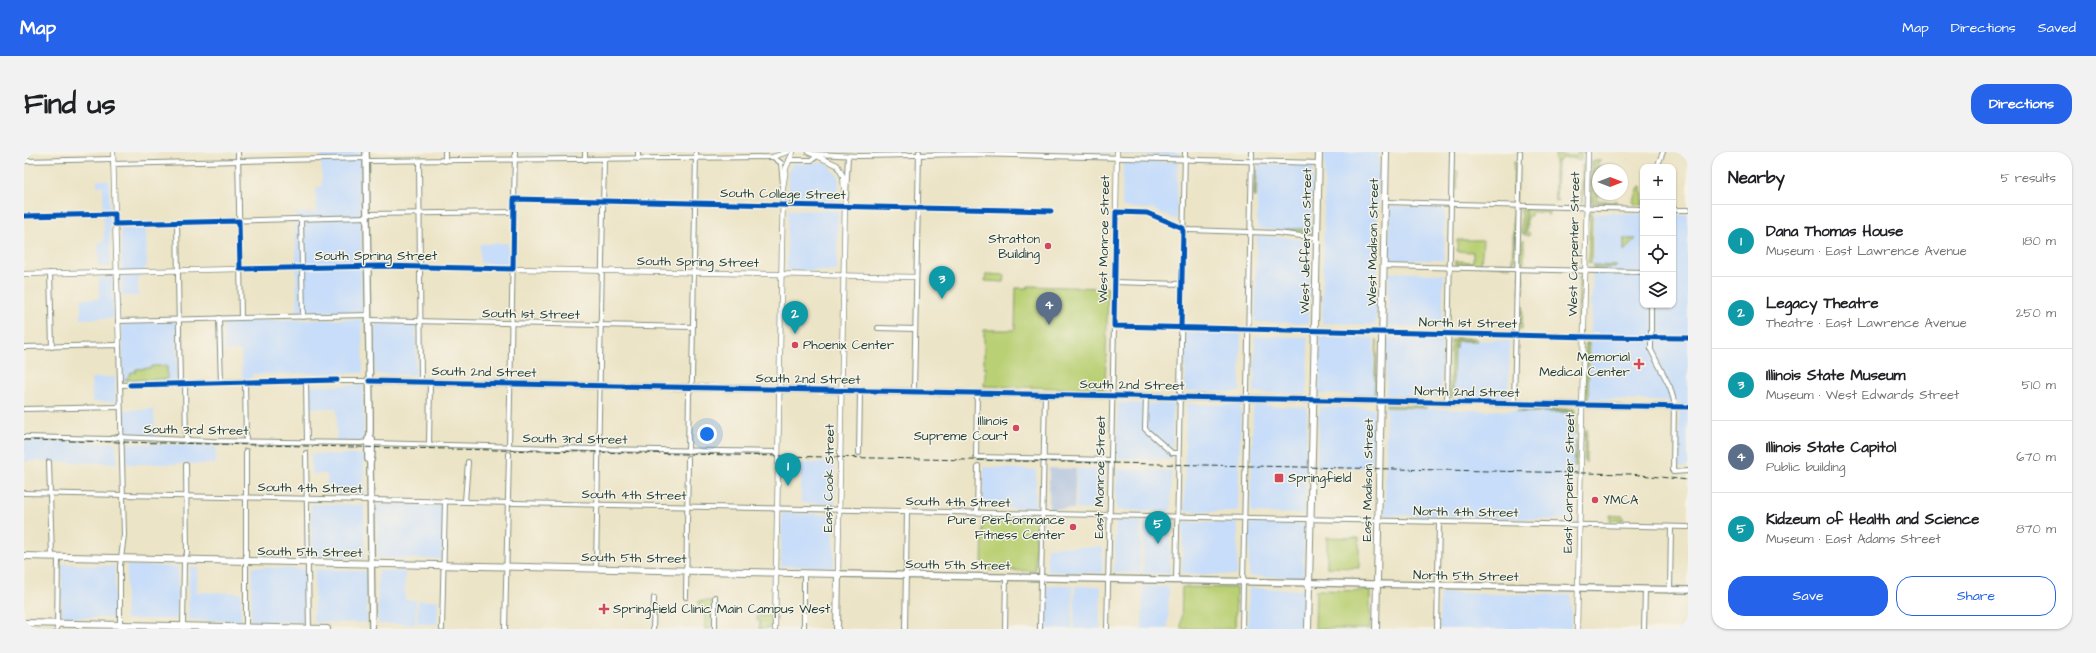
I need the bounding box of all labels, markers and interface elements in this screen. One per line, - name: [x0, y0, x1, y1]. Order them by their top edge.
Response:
- text: Map: [20, 15, 56, 42]
- text: Map: [1902, 18, 1929, 38]
- text: Directions: [1951, 18, 2016, 38]
- text: Saved: [2038, 18, 2076, 38]
- button: Directions: [1971, 84, 2072, 124]
- text: Find us: [24, 85, 115, 124]
- north arrow: [1592, 164, 1628, 200]
- map controls: [1640, 164, 1676, 308]
- button: +: [1640, 164, 1676, 200]
- text: Nearby: [1728, 166, 1785, 190]
- street label: West Jefferson Street: [1296, 167, 1316, 314]
- text: 5 results: [2000, 169, 2056, 187]
- street label: West Carpenter Street: [1564, 171, 1584, 317]
- street label: West Monroe Street: [1094, 174, 1114, 303]
- street label: West Madison Street: [1363, 177, 1383, 306]
- street label: South College Street: [720, 184, 847, 205]
- button: −: [1640, 200, 1676, 236]
- text: Dana Thomas House: [1766, 221, 1903, 242]
- place label: Stratton Building: [988, 230, 1040, 264]
- text: 1: [1740, 232, 1742, 250]
- text: 180 m: [2022, 232, 2056, 250]
- button: locate: [1640, 236, 1676, 272]
- marker: Stratton Building: [1043, 241, 1053, 251]
- text: Museum · East Lawrence Avenue: [1766, 242, 1967, 260]
- street label: South Spring Street: [315, 247, 438, 266]
- street label: South Spring Street: [637, 252, 760, 273]
- pin: 3: [929, 266, 955, 299]
- button: layers: [1640, 272, 1676, 308]
- pin: 4: [1036, 292, 1062, 325]
- text: Legacy Theatre: [1766, 293, 1879, 314]
- pin: 2: [782, 301, 808, 334]
- street label: South 1st Street: [482, 304, 581, 324]
- text: 2: [1737, 304, 1745, 322]
- text: 250 m: [2016, 304, 2056, 322]
- street label: North 1st Street: [1419, 313, 1518, 333]
- text: Theatre · East Lawrence Avenue: [1766, 314, 1967, 332]
- place label: Phoenix Center: [803, 336, 894, 354]
- marker: Phoenix Center: [790, 340, 800, 350]
- place label: Memorial Medical Center: [1539, 348, 1630, 381]
- marker: Memorial Medical Center: [1633, 358, 1645, 370]
- street label: South 2nd Street: [431, 362, 537, 382]
- text: Illinois State Museum: [1766, 365, 1905, 386]
- street label: South 2nd Street: [755, 369, 861, 389]
- street label: South 2nd Street: [1079, 375, 1185, 395]
- text: 3: [1738, 376, 1744, 394]
- text: 510 m: [2022, 376, 2056, 394]
- street label: North 2nd Street: [1414, 382, 1521, 402]
- text: Museum · West Edwards Street: [1766, 386, 1959, 404]
- place label: Illinois Supreme Court: [914, 412, 1009, 445]
- street label: East Carpenter Street: [1559, 412, 1579, 553]
- street label: East Monroe Street: [1090, 415, 1110, 538]
- street label: East Madison Street: [1358, 418, 1378, 542]
- street label: South 3rd Street: [143, 420, 249, 440]
- street label: East Cook Street: [819, 423, 839, 532]
- marker: Illinois Supreme Court: [1011, 423, 1021, 433]
- your location: [697, 424, 717, 444]
- street label: South 3rd Street: [522, 429, 628, 449]
- text: Illinois State Capitol: [1766, 437, 1896, 458]
- text: 4: [1737, 448, 1745, 466]
- text: 670 m: [2016, 448, 2056, 466]
- pin: 1: [775, 453, 801, 486]
- text: Public building: [1766, 458, 1845, 476]
- place label: Springfield: [1288, 469, 1352, 488]
- marker: Springfield: [1273, 472, 1285, 484]
- street label: South 4th Street: [257, 478, 363, 498]
- street label: South 4th Street: [581, 485, 687, 505]
- place label: YMCA: [1603, 491, 1639, 509]
- street label: South 4th Street: [905, 492, 1011, 512]
- marker: YMCA: [1590, 495, 1600, 505]
- street label: North 4th Street: [1413, 502, 1520, 522]
- text: Kidzeum of Health and Science: [1766, 509, 1979, 530]
- place label: Pure Performance Fitness Center: [948, 511, 1065, 544]
- pin: 5: [1145, 511, 1171, 544]
- text: 5: [1736, 520, 1746, 538]
- text: 870 m: [2016, 520, 2056, 538]
- marker: Pure Performance Fitness Center: [1068, 522, 1078, 532]
- text: Museum · East Adams Street: [1766, 530, 1941, 548]
- street label: South 5th Street: [257, 542, 364, 562]
- street label: South 5th Street: [581, 548, 688, 568]
- street label: South 5th Street: [905, 555, 1012, 575]
- street label: North 5th Street: [1413, 566, 1520, 586]
- button: Save: [1728, 576, 1888, 616]
- button: Share: [1896, 576, 2056, 616]
- place label: Springfield Clinic Main Campus West: [613, 600, 831, 619]
- marker: Springfield Clinic Main Campus West: [598, 603, 610, 615]

